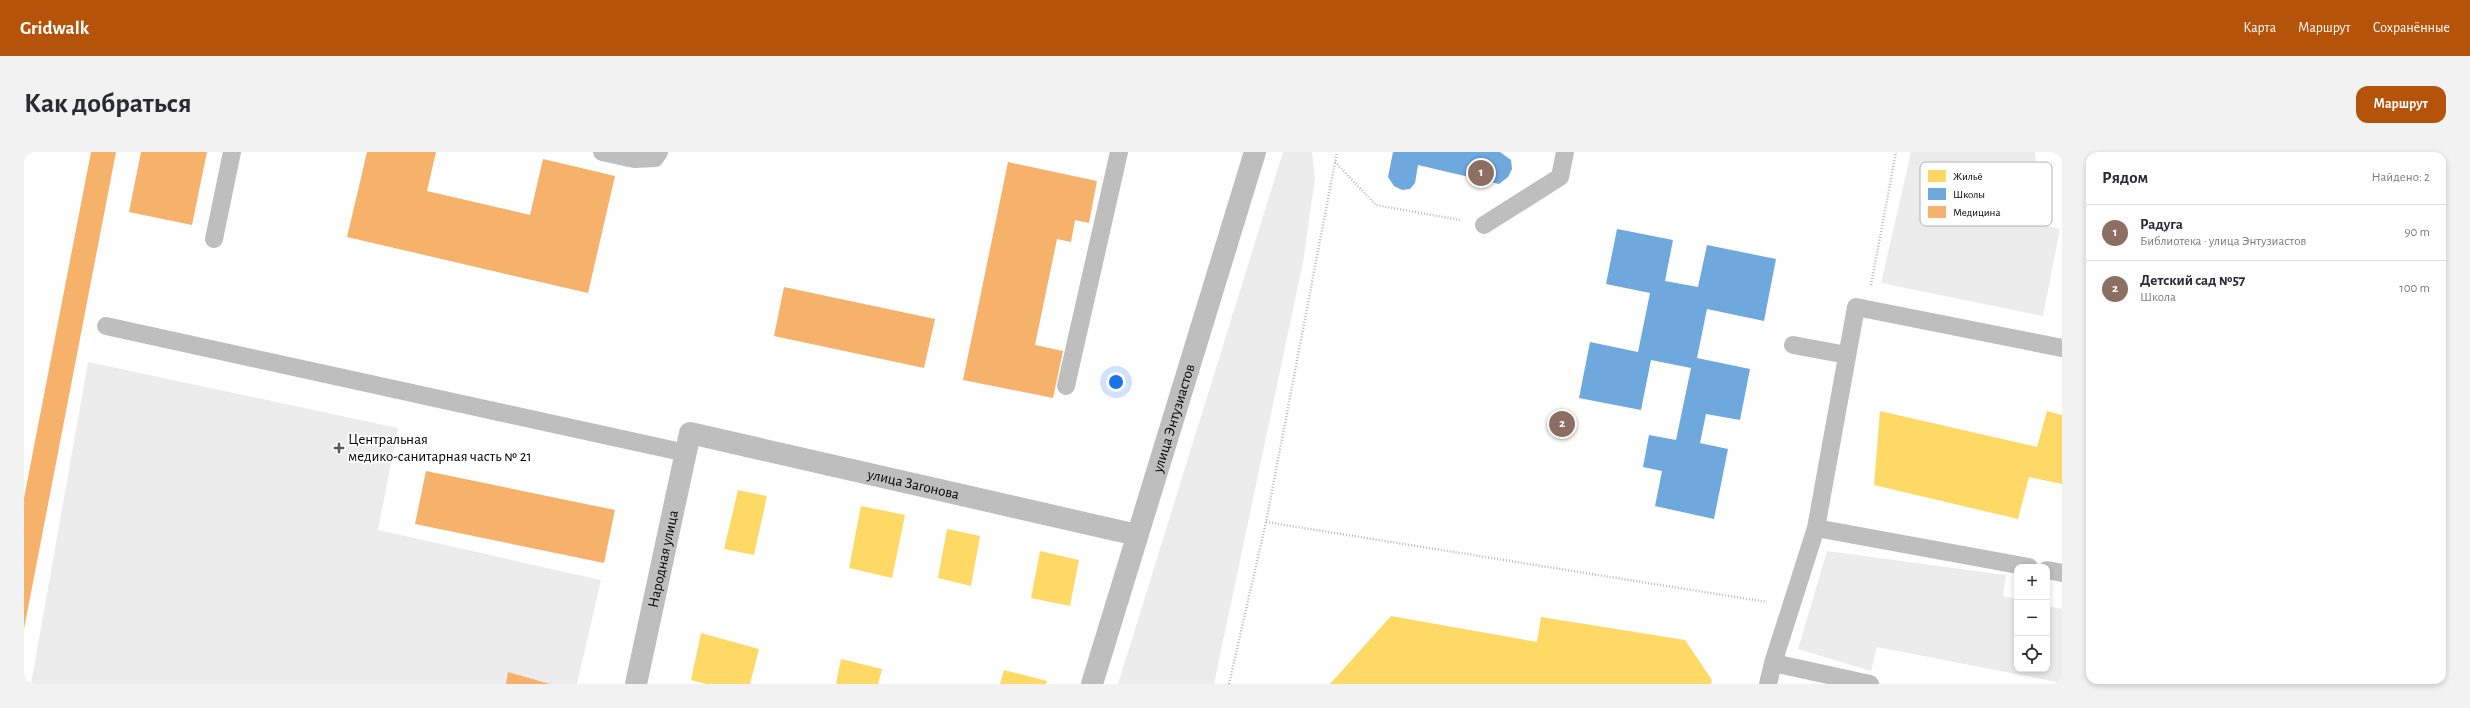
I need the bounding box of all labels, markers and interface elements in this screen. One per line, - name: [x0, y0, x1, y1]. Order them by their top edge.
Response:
- text: Gridwalk: [20, 19, 89, 38]
- text: Карта: [2243, 21, 2276, 35]
- text: Маршрут: [2298, 21, 2351, 35]
- text: Сохранённые: [2373, 21, 2450, 35]
- button: Маршрут: [2356, 86, 2446, 123]
- text: Как добраться: [24, 90, 192, 118]
- pin: 1: [1468, 158, 1494, 188]
- legend: [1920, 162, 2052, 226]
- text: Рядом: [2102, 169, 2148, 186]
- text: Жильё: [1953, 171, 1983, 182]
- text: Найдено: 2: [2372, 171, 2430, 184]
- text: Школы: [1953, 189, 1985, 200]
- text: Медицина: [1953, 207, 2001, 218]
- text: Радуга: [2140, 217, 2183, 232]
- text: 1: [2113, 226, 2117, 239]
- text: 90 m: [2404, 226, 2430, 239]
- text: Библиотека · улица Энтузиастов: [2140, 235, 2306, 248]
- text: Детский сад №57: [2140, 273, 2245, 288]
- text: 2: [2112, 282, 2118, 295]
- text: 100 m: [2399, 282, 2430, 295]
- text: Школа: [2140, 291, 2176, 304]
- street label: улица Энтузиастов: [1149, 362, 1197, 475]
- your location: [1106, 372, 1126, 392]
- pin: 2: [1549, 409, 1575, 439]
- place label: Центральная медико-санитарная часть № 21: [348, 432, 532, 464]
- marker: Центральная медико-санитарная часть № 21: [333, 442, 345, 454]
- street label: улица Загонова: [865, 466, 961, 502]
- street label: Народная улица: [645, 509, 681, 609]
- map controls: [2014, 564, 2050, 672]
- button: +: [2014, 564, 2050, 600]
- button: −: [2014, 600, 2050, 636]
- button: locate: [2014, 636, 2050, 672]

